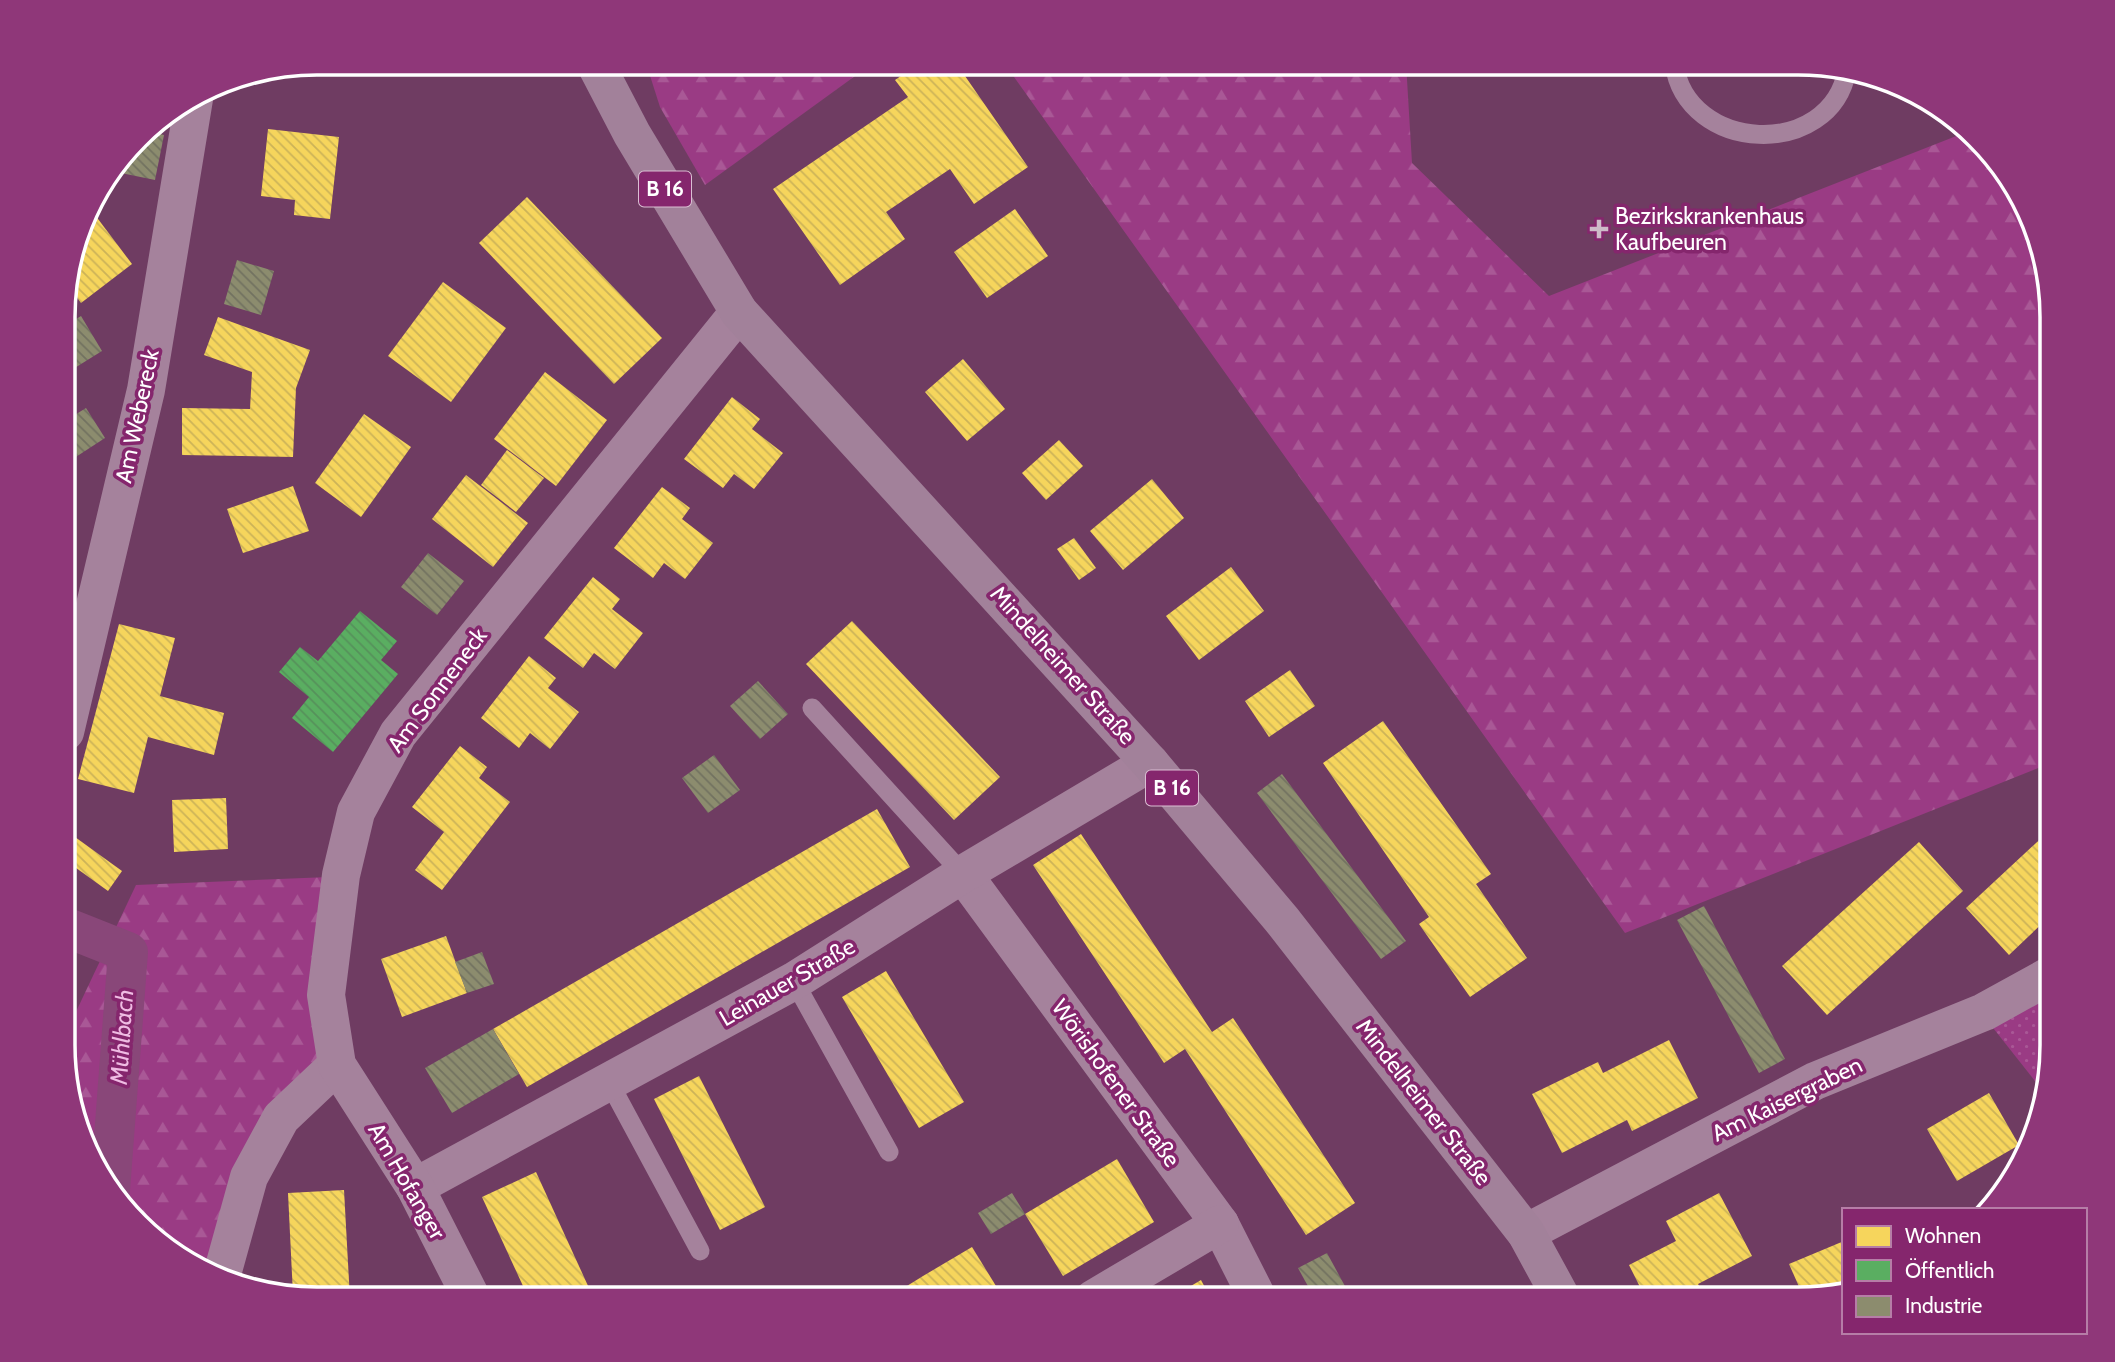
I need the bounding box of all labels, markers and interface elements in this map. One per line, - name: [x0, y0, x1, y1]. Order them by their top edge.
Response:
- road number: B 16: [639, 172, 691, 206]
- place label: Bezirkskrankenhaus Kaufbeuren: [1615, 202, 1804, 256]
- marker: Bezirkskrankenhaus Kaufbeuren: [1589, 219, 1609, 239]
- street label: Am Webereck: [109, 346, 165, 486]
- street label: Mindelheimer Straße: [984, 580, 1142, 750]
- street label: Am Sonneneck: [381, 622, 493, 758]
- road number: B 16: [1146, 770, 1198, 806]
- street label: Leinauer Straße: [714, 932, 860, 1032]
- water label: Mühlbach: [104, 989, 139, 1086]
- street label: Wörishofener Straße: [1046, 994, 1186, 1172]
- street label: Mindelheimer Straße: [1350, 1013, 1498, 1191]
- street label: Am Kaisergraben: [1707, 1050, 1867, 1148]
- street label: Am Hofanger: [362, 1118, 452, 1245]
- legend: [1842, 1208, 2087, 1334]
- text: Wohnen: [1905, 1223, 1981, 1248]
- text: Öffentlich: [1905, 1258, 1994, 1283]
- text: Industrie: [1905, 1293, 1982, 1318]

